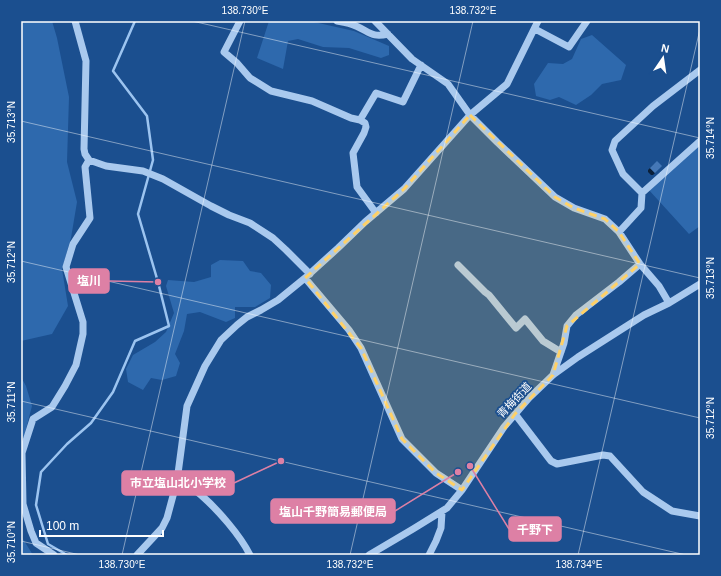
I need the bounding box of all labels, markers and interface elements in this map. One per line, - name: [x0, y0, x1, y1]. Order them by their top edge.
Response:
- text: 138.730°E: [222, 5, 269, 16]
- text: 138.732°E: [450, 5, 497, 16]
- north arrow: [643, 38, 683, 78]
- text: N: [660, 42, 671, 55]
- text: 35.713°N: [6, 101, 17, 143]
- text: 35.714°N: [705, 117, 716, 159]
- text: 35.712°N: [6, 241, 17, 283]
- text: 35.713°N: [705, 257, 716, 299]
- callout: 塩川: [69, 269, 109, 293]
- text: 塩川: [77, 274, 101, 288]
- street label: 青梅街道: [495, 380, 533, 420]
- text: 35.711°N: [6, 381, 17, 423]
- text: 35.712°N: [705, 397, 716, 439]
- callout: 市立塩山北小学校: [122, 471, 234, 495]
- text: 市立塩山北小学校: [130, 476, 226, 490]
- callout: 塩山千野簡易郵便局: [271, 499, 395, 523]
- text: 塩山千野簡易郵便局: [279, 505, 387, 519]
- scale bar: [40, 512, 163, 538]
- callout: 千野下: [509, 517, 561, 541]
- text: 100 m: [46, 519, 79, 533]
- text: 35.710°N: [6, 521, 17, 563]
- text: 千野下: [517, 523, 553, 537]
- text: 138.730°E: [99, 559, 146, 570]
- text: 138.732°E: [327, 559, 374, 570]
- text: 138.734°E: [556, 559, 603, 570]

